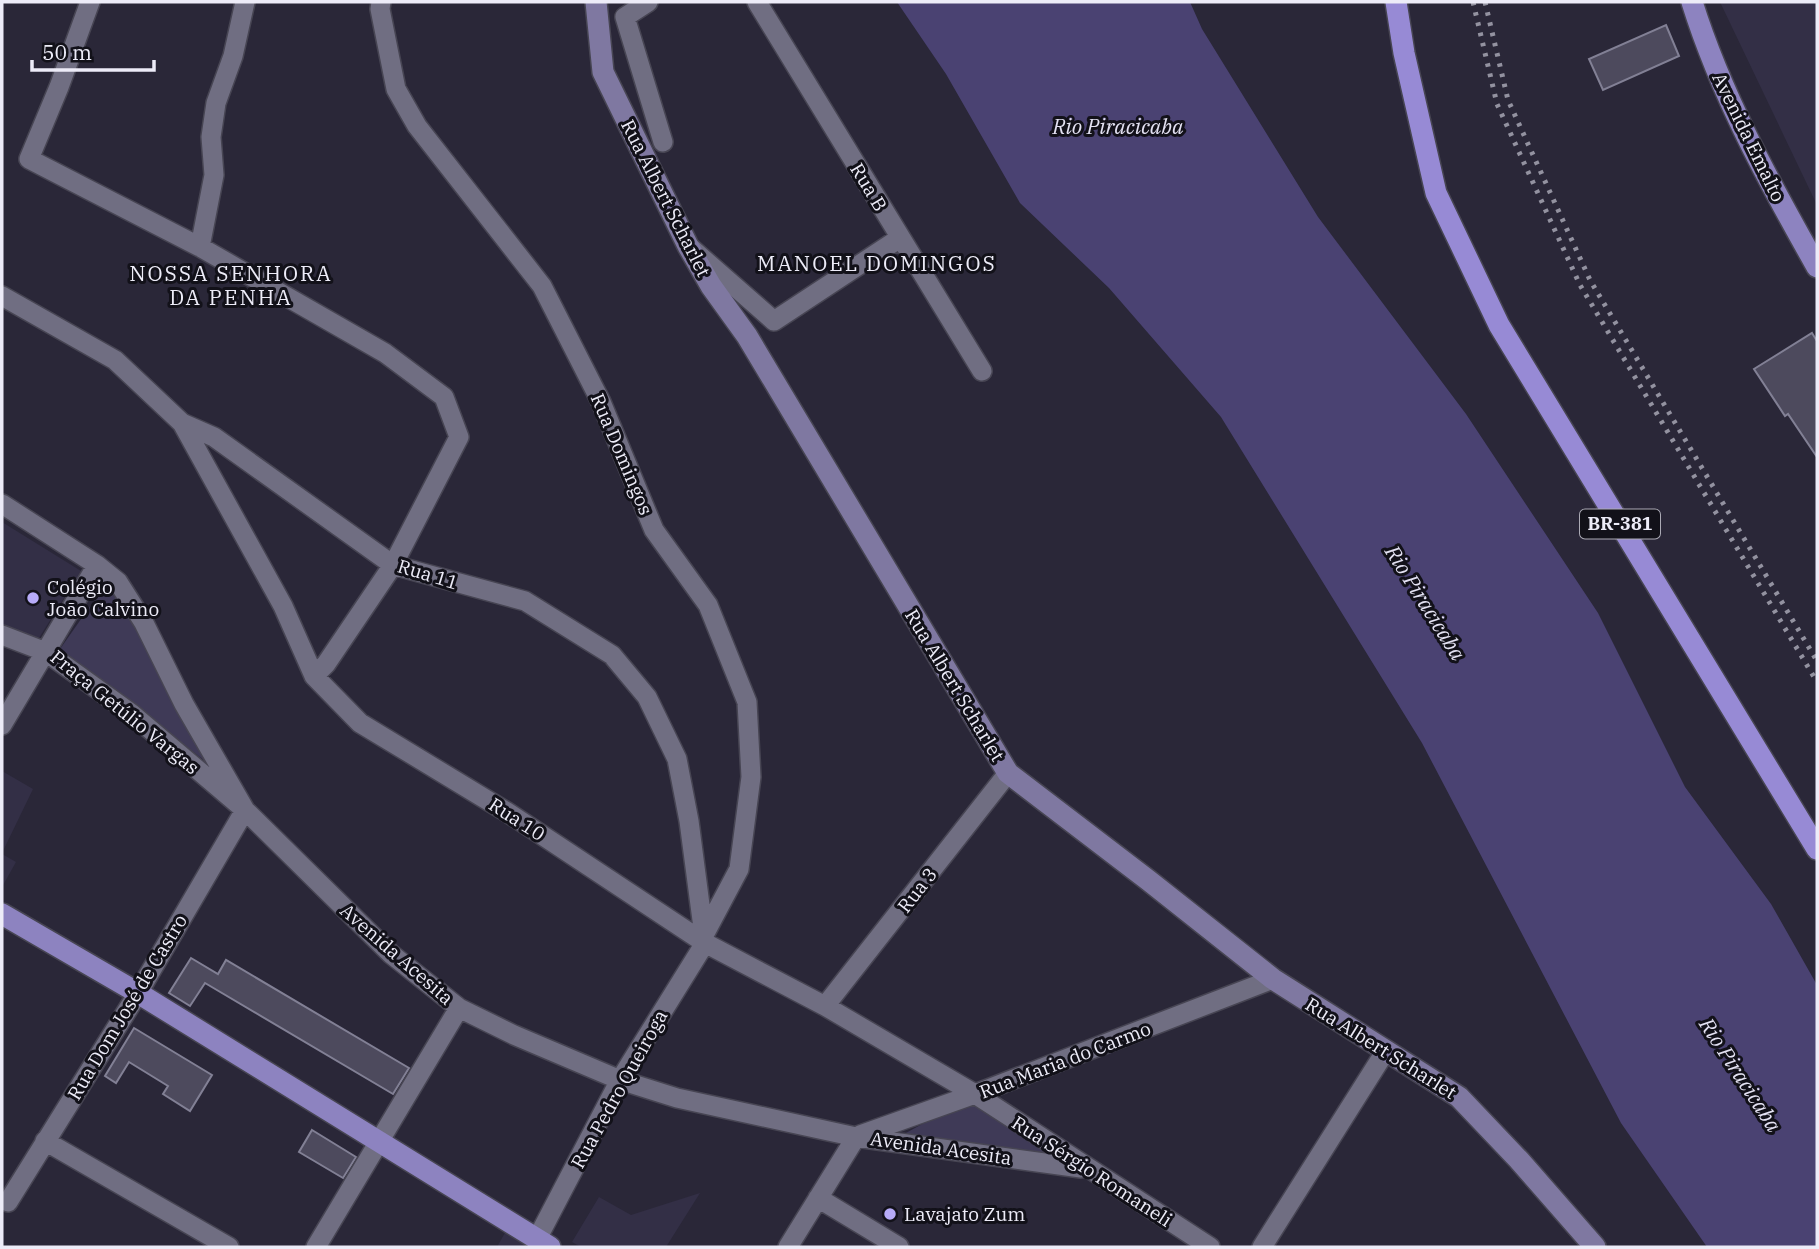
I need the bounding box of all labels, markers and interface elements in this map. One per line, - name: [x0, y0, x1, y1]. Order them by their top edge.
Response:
- scale bar: [32, 28, 154, 72]
- text: 50 m: [42, 38, 92, 66]
- street label: Avenida Emalto: [1707, 68, 1791, 206]
- water label: Rio Piracicaba: [1052, 112, 1184, 140]
- street label: Rua Albert Scharlet: [616, 115, 716, 281]
- street label: Rua B: [845, 159, 893, 215]
- district label: MANOEL DOMINGOS: [757, 249, 997, 277]
- district label: NOSSA SENHORA DA PENHA: [129, 259, 333, 311]
- street label: Rua Domingos: [586, 390, 658, 518]
- road number: BR-381: [1580, 510, 1660, 538]
- water label: Rio Piracicaba: [1379, 539, 1473, 666]
- street label: Rua 11: [395, 553, 461, 595]
- place label: Colégio João Calvino: [47, 575, 159, 621]
- marker: Colégio João Calvino: [25, 590, 41, 606]
- street label: Rua Albert Scharlet: [900, 604, 1010, 766]
- street label: Praça Getúlio Vargas: [46, 645, 204, 779]
- street label: Rua 10: [484, 792, 550, 846]
- street label: Rua 3: [892, 863, 942, 917]
- street label: Avenida Acesita: [335, 898, 459, 1010]
- street label: Rua Dom José de Castro: [62, 910, 192, 1104]
- street label: Rua Albert Scharlet: [1301, 992, 1461, 1104]
- street label: Rua Pedro Queiroga: [565, 1006, 673, 1172]
- water label: Rio Piracicaba: [1693, 1011, 1789, 1137]
- street label: Rua Maria do Carmo: [976, 1016, 1154, 1104]
- street label: Rua Sérgio Romaneli: [1007, 1110, 1177, 1232]
- street label: Avenida Acesita: [869, 1126, 1013, 1170]
- place label: Lavajato Zum: [904, 1202, 1025, 1226]
- marker: Lavajato Zum: [882, 1206, 898, 1222]

